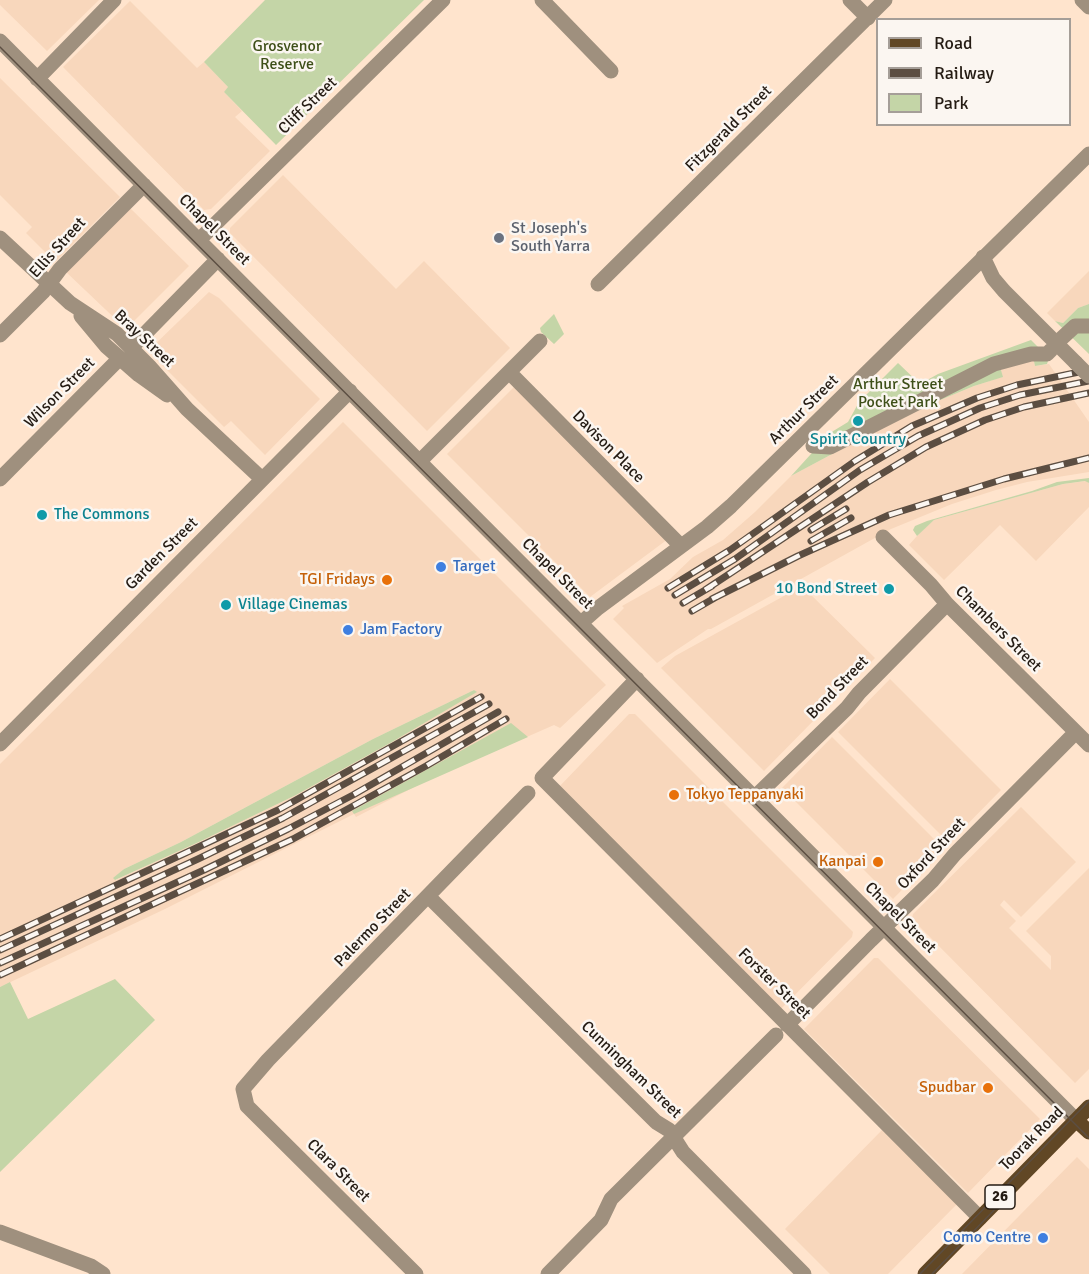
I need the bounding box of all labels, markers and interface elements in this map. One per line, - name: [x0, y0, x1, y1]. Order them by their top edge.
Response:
- legend: [876, 18, 1071, 126]
- text: Road: [934, 32, 973, 54]
- park label: Grosvenor Reserve: [252, 37, 322, 75]
- text: Railway: [934, 62, 994, 84]
- street label: Cliff Street: [275, 73, 341, 139]
- street label: Fitzgerald Street: [682, 82, 776, 176]
- text: Park: [934, 92, 969, 114]
- street label: Chapel Street: [174, 190, 254, 270]
- street label: Ellis Street: [26, 214, 90, 282]
- place label: St Joseph's South Yarra: [511, 219, 590, 257]
- marker: St Joseph's South Yarra: [492, 231, 506, 245]
- street label: Bray Street: [110, 306, 178, 372]
- street label: Wilson Street: [21, 354, 99, 432]
- street label: Arthur Street: [765, 371, 843, 449]
- park label: Arthur Street Pocket Park: [853, 375, 943, 413]
- street label: Davison Place: [568, 407, 648, 487]
- marker: Spirit Country: [851, 414, 865, 428]
- place label: Spirit Country: [810, 430, 906, 450]
- place label: The Commons: [54, 505, 150, 525]
- marker: The Commons: [35, 508, 49, 522]
- street label: Garden Street: [122, 514, 202, 594]
- street label: Chapel Street: [517, 534, 597, 614]
- place label: Target: [453, 557, 496, 577]
- marker: Target: [434, 560, 448, 574]
- place label: TGI Fridays: [300, 570, 375, 590]
- marker: TGI Fridays: [380, 573, 394, 587]
- place label: 10 Bond Street: [776, 579, 877, 599]
- marker: 10 Bond Street: [882, 582, 896, 596]
- street label: Chambers Street: [951, 582, 1045, 676]
- place label: Village Cinemas: [238, 595, 347, 615]
- marker: Village Cinemas: [219, 598, 233, 612]
- place label: Jam Factory: [360, 620, 442, 640]
- marker: Jam Factory: [341, 623, 355, 637]
- street label: Bond Street: [803, 652, 873, 724]
- place label: Tokyo Teppanyaki: [686, 785, 804, 805]
- marker: Tokyo Teppanyaki: [667, 788, 681, 802]
- street label: Oxford Street: [894, 814, 970, 894]
- place label: Kanpai: [819, 852, 866, 872]
- marker: Kanpai: [871, 855, 885, 869]
- street label: Chapel Street: [860, 878, 940, 958]
- street label: Palermo Street: [331, 885, 415, 971]
- street label: Forster Street: [734, 945, 814, 1023]
- street label: Cunningham Street: [577, 1017, 685, 1123]
- place label: Spudbar: [919, 1078, 976, 1098]
- marker: Spudbar: [981, 1081, 995, 1095]
- street label: Toorak Road: [996, 1103, 1068, 1175]
- street label: Clara Street: [302, 1135, 374, 1207]
- road number: 26: [985, 1185, 1015, 1209]
- place label: Como Centre: [943, 1228, 1031, 1248]
- marker: Como Centre: [1036, 1231, 1050, 1245]

